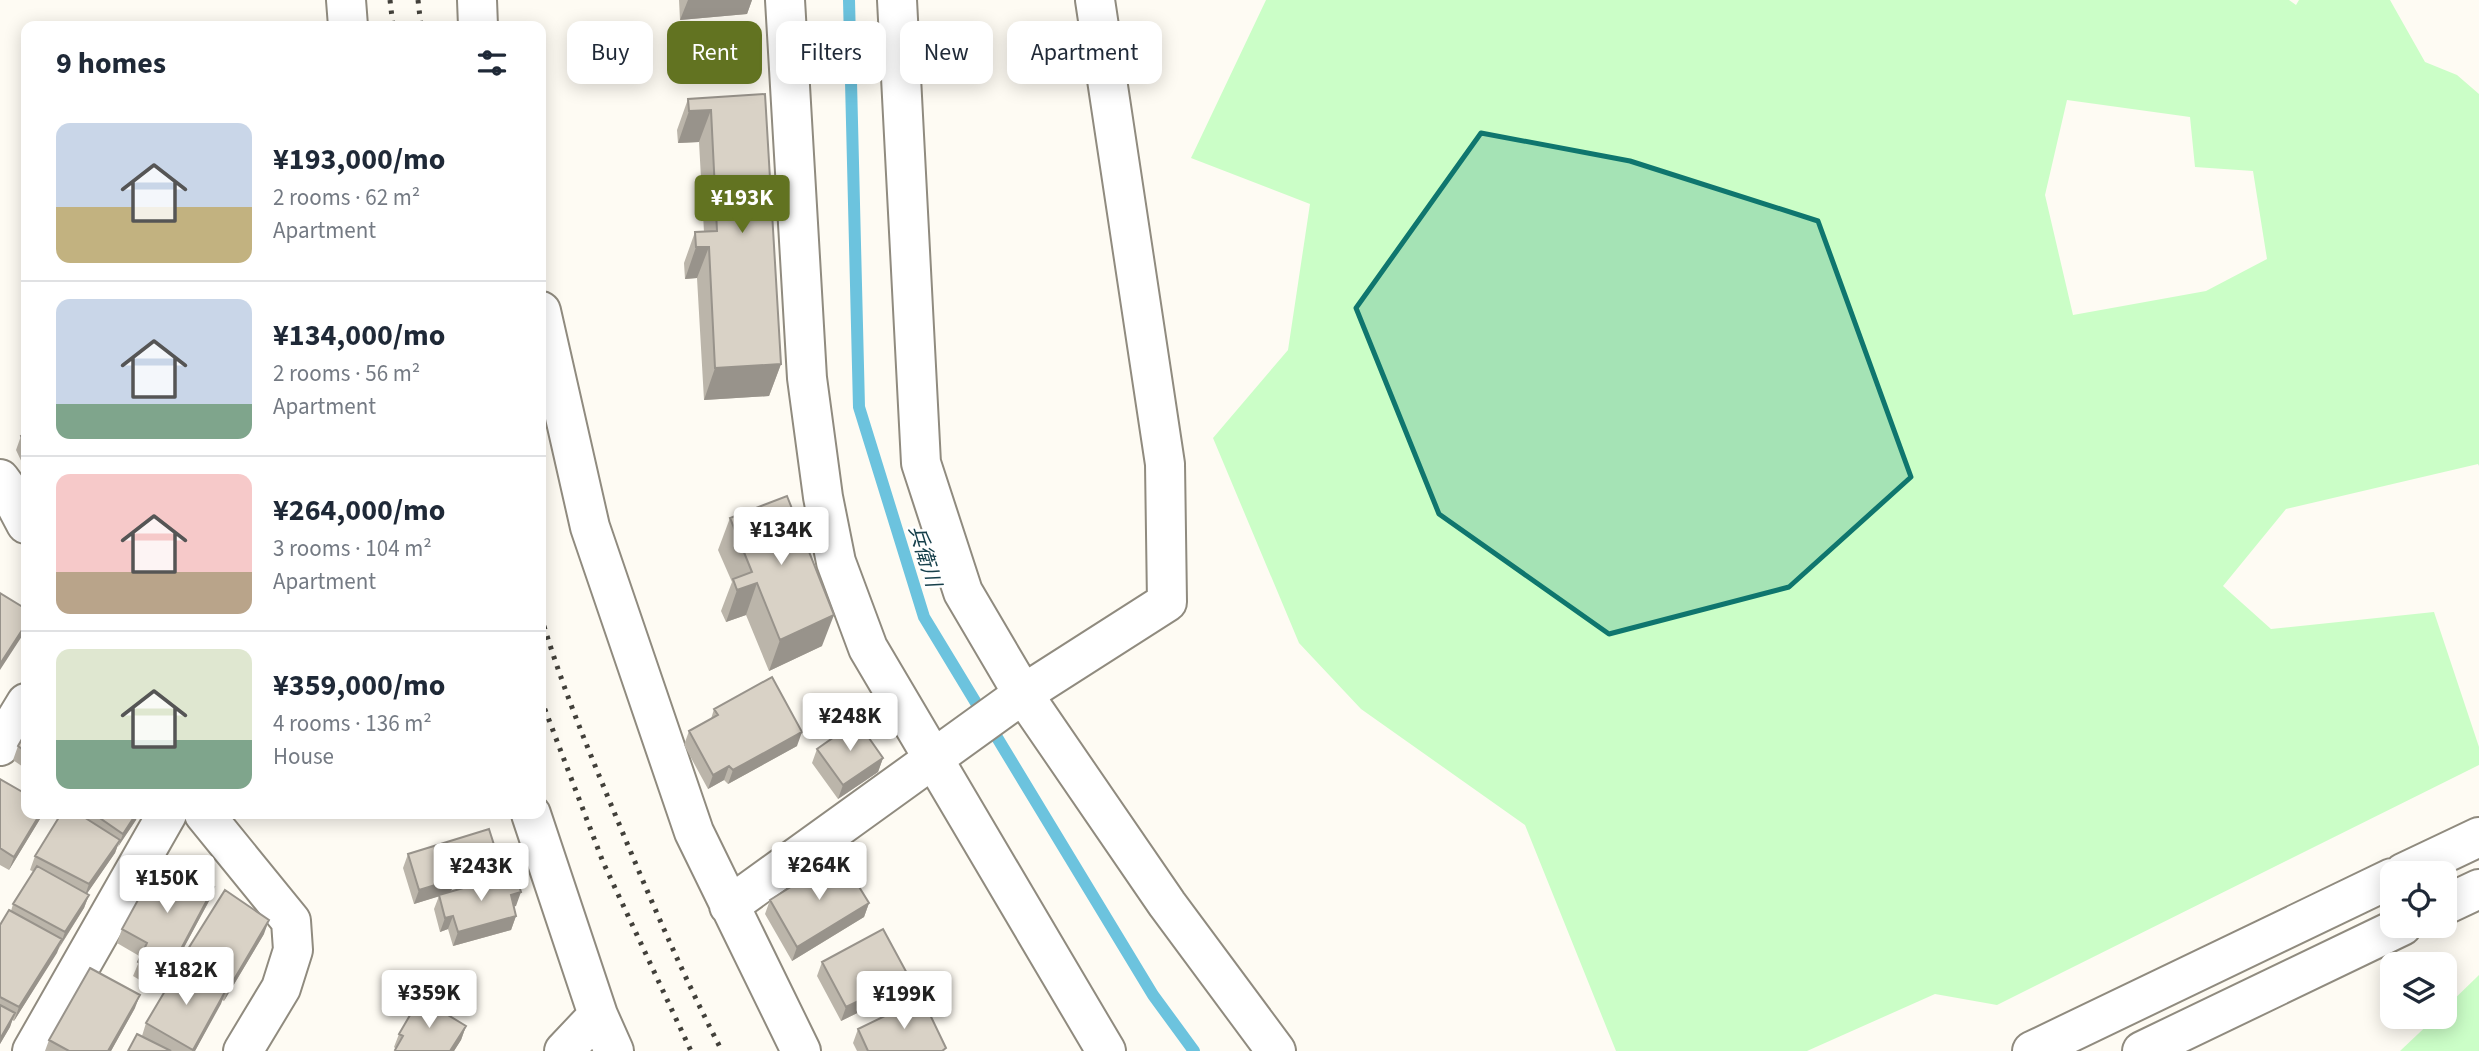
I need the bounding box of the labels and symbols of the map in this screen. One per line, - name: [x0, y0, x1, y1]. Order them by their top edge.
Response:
- pin: ¥193K: [693, 176, 791, 235]
- pin: ¥134K: [732, 508, 830, 567]
- water label: 兵衛川: [901, 521, 949, 592]
- pin: ¥248K: [801, 694, 899, 753]
- pin: ¥264K: [770, 842, 868, 902]
- pin: ¥243K: [432, 844, 530, 903]
- pin: ¥150K: [118, 856, 216, 915]
- pin: ¥182K: [137, 948, 235, 1007]
- pin: ¥359K: [380, 970, 478, 1030]
- pin: ¥199K: [855, 972, 953, 1031]

